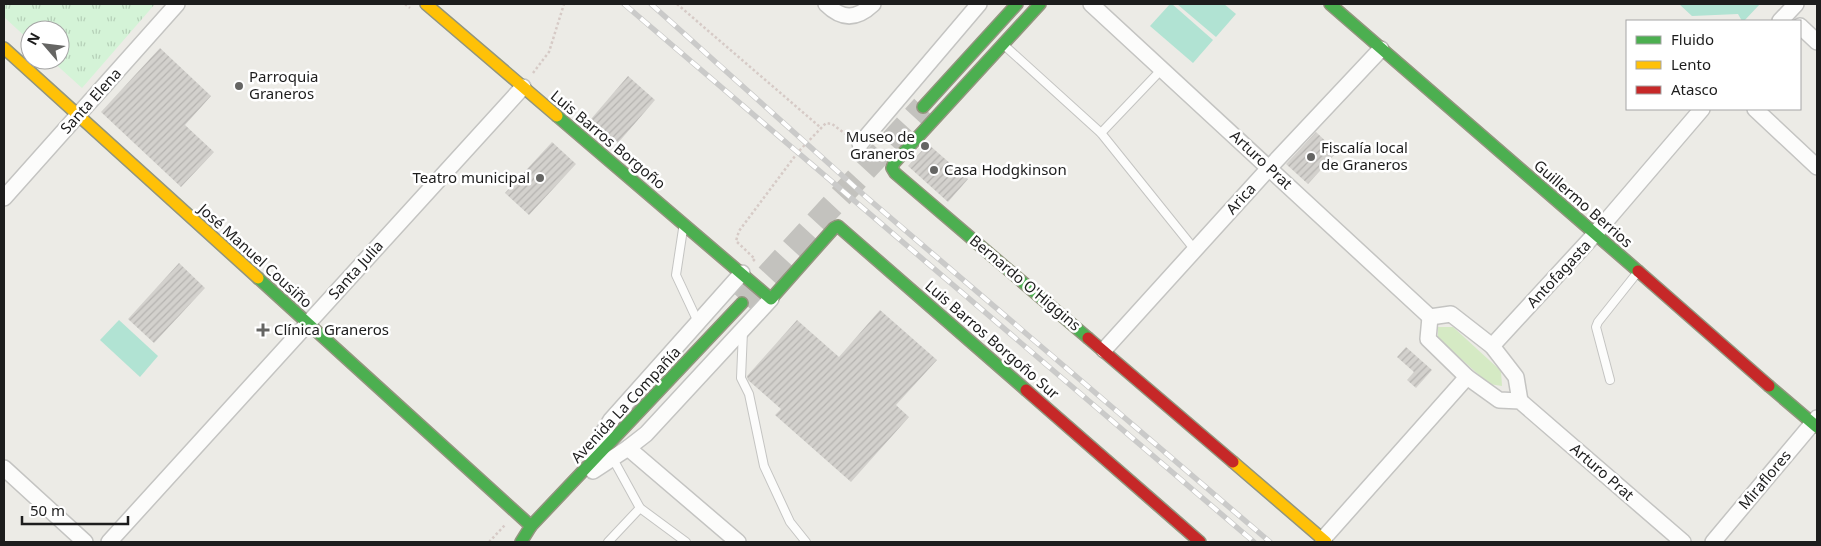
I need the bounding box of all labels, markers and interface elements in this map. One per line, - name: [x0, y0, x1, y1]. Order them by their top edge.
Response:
- north arrow: [20, 20, 70, 70]
- legend: [1626, 20, 1801, 110]
- text: N: [22, 29, 44, 48]
- text: Fluido: [1671, 29, 1714, 49]
- text: Lento: [1671, 54, 1711, 74]
- street label: Santa Elena: [55, 63, 125, 137]
- place label: Parroquia Graneros: [249, 66, 318, 103]
- text: Atasco: [1671, 79, 1718, 99]
- marker: Parroquia Graneros: [233, 80, 245, 92]
- street label: Luis Barros Borgoño: [547, 85, 670, 193]
- street label: Arturo Prat: [1226, 125, 1298, 194]
- place label: Museo de Graneros: [846, 126, 915, 163]
- place label: Fiscalía local de Graneros: [1321, 137, 1408, 174]
- marker: Museo de Graneros: [919, 140, 931, 152]
- marker: Fiscalía local de Graneros: [1305, 151, 1317, 163]
- street label: Guillermo Berrios: [1530, 155, 1637, 252]
- place label: Casa Hodgkinson: [944, 159, 1067, 179]
- marker: Casa Hodgkinson: [928, 164, 940, 176]
- place label: Teatro municipal: [413, 167, 530, 187]
- marker: Teatro municipal: [534, 172, 546, 184]
- street label: Arica: [1221, 179, 1259, 218]
- street label: José Manuel Cousiño: [193, 197, 317, 312]
- street label: Bernardo O'Higgins: [966, 230, 1085, 335]
- street label: Santa Julia: [323, 235, 387, 303]
- street label: Antofagasta: [1522, 235, 1595, 311]
- street label: Luis Barros Borgoño Sur: [921, 275, 1064, 403]
- place label: Clínica Graneros: [274, 319, 389, 339]
- marker: Clínica Graneros: [256, 323, 270, 337]
- street label: Avenida La Compañía: [566, 342, 685, 467]
- street label: Arturo Prat: [1567, 438, 1639, 505]
- street label: Miraflores: [1734, 446, 1795, 513]
- scale bar: [22, 494, 129, 526]
- text: 50 m: [30, 500, 65, 520]

